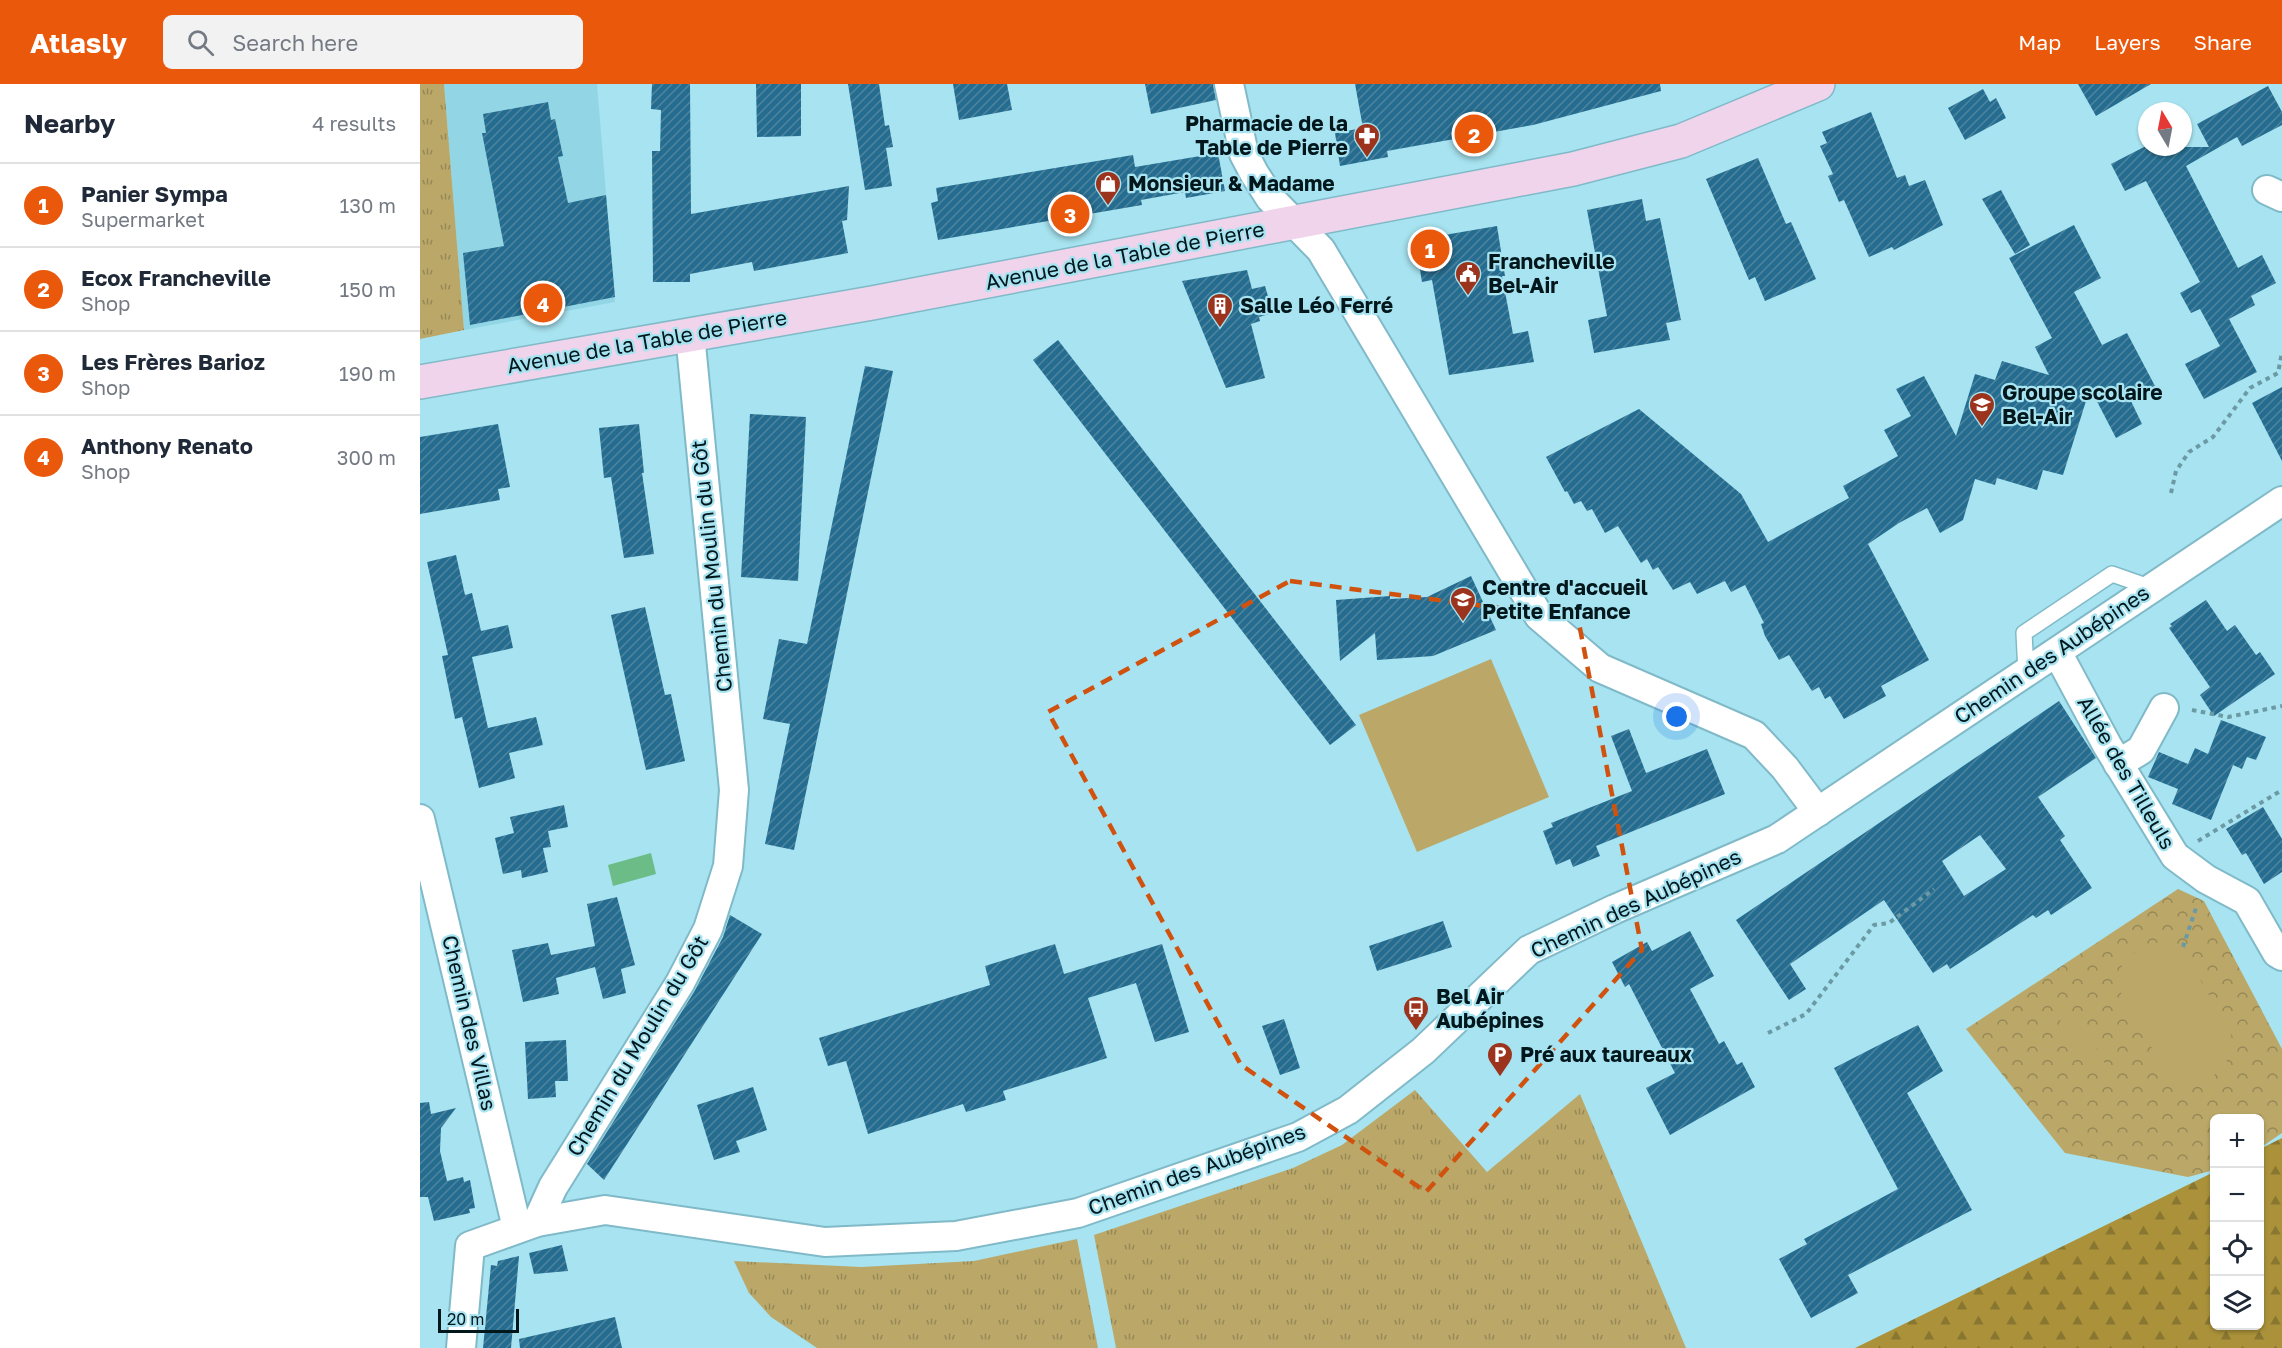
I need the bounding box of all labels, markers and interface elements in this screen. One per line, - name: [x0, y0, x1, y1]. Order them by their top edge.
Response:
- search box: [163, 15, 583, 69]
- text: Atlasly: [30, 26, 127, 59]
- icon: search: [184, 26, 217, 59]
- text: Search here: [232, 29, 358, 56]
- text: Map: [2018, 29, 2061, 55]
- text: Layers: [2094, 29, 2161, 55]
- text: Share: [2194, 29, 2252, 55]
- north arrow: [2138, 102, 2192, 156]
- text: Nearby: [24, 108, 115, 139]
- place label: Pharmacie de la Table de Pierre: [1185, 110, 1348, 160]
- text: 4 results: [312, 111, 396, 135]
- pin: 2: [1454, 112, 1494, 156]
- pharmacy icon: Pharmacie de la Table de Pierre: [1352, 121, 1382, 159]
- shop icon: Monsieur & Madame: [1093, 169, 1123, 207]
- place label: Monsieur & Madame: [1128, 170, 1335, 196]
- text: Panier Sympa: [81, 180, 228, 207]
- pin: 3: [1050, 192, 1090, 236]
- text: 1: [38, 193, 49, 217]
- text: 130 m: [340, 193, 396, 217]
- text: Supermarket: [81, 207, 205, 231]
- street label: Avenue de la Table de Pierre: [983, 215, 1267, 295]
- pin: 1: [1410, 226, 1450, 272]
- place label: Francheville Bel-Air: [1488, 248, 1615, 298]
- public building icon: Francheville Bel-Air: [1453, 259, 1483, 297]
- text: Ecox Francheville: [81, 264, 271, 291]
- text: 2: [37, 277, 50, 301]
- text: 150 m: [340, 277, 396, 301]
- pin: 4: [524, 280, 562, 326]
- text: Shop: [81, 291, 130, 315]
- building icon: Salle Léo Ferré: [1205, 291, 1235, 329]
- place label: Salle Léo Ferré: [1240, 292, 1393, 318]
- street label: Avenue de la Table de Pierre: [505, 304, 789, 378]
- text: Les Frères Barioz: [81, 348, 265, 375]
- text: 3: [37, 361, 50, 385]
- text: 190 m: [339, 361, 396, 385]
- text: Shop: [81, 375, 130, 399]
- place label: Groupe scolaire Bel-Air: [2002, 379, 2163, 429]
- school or university icon: Groupe scolaire Bel-Air: [1967, 390, 1997, 428]
- text: Anthony Renato: [81, 432, 253, 459]
- street label: Chemin du Moulin du Gôt: [685, 439, 737, 693]
- text: 4: [37, 445, 50, 469]
- text: 300 m: [337, 445, 396, 469]
- text: Shop: [81, 459, 130, 483]
- place label: Centre d'accueil Petite Enfance: [1482, 574, 1648, 624]
- street label: Chemin des Aubépines: [1949, 579, 2154, 729]
- school or university icon: Centre d'accueil Petite Enfance: [1448, 585, 1478, 623]
- street label: Allée des Tilleuls: [2072, 691, 2181, 854]
- your location: [1662, 702, 1691, 731]
- street label: Chemin des Aubépines: [1526, 843, 1745, 963]
- street label: Chemin du Moulin du Gôt: [561, 930, 713, 1161]
- street label: Chemin des Villas: [437, 932, 503, 1113]
- place label: Bel Air Aubépines: [1436, 983, 1544, 1033]
- bus stop icon: Bel Air Aubépines: [1401, 994, 1431, 1032]
- parking icon: Pré aux taureaux: [1485, 1040, 1515, 1078]
- place label: Pré aux taureaux: [1520, 1041, 1692, 1067]
- map controls: [2210, 1114, 2264, 1330]
- button: +: [2210, 1114, 2264, 1168]
- street label: Chemin des Aubépines: [1084, 1118, 1309, 1221]
- button: −: [2210, 1168, 2264, 1222]
- button: locate: [2210, 1222, 2264, 1276]
- button: layers: [2210, 1276, 2264, 1330]
- scale bar: [438, 1306, 519, 1334]
- text: 20 m: [447, 1309, 484, 1329]

